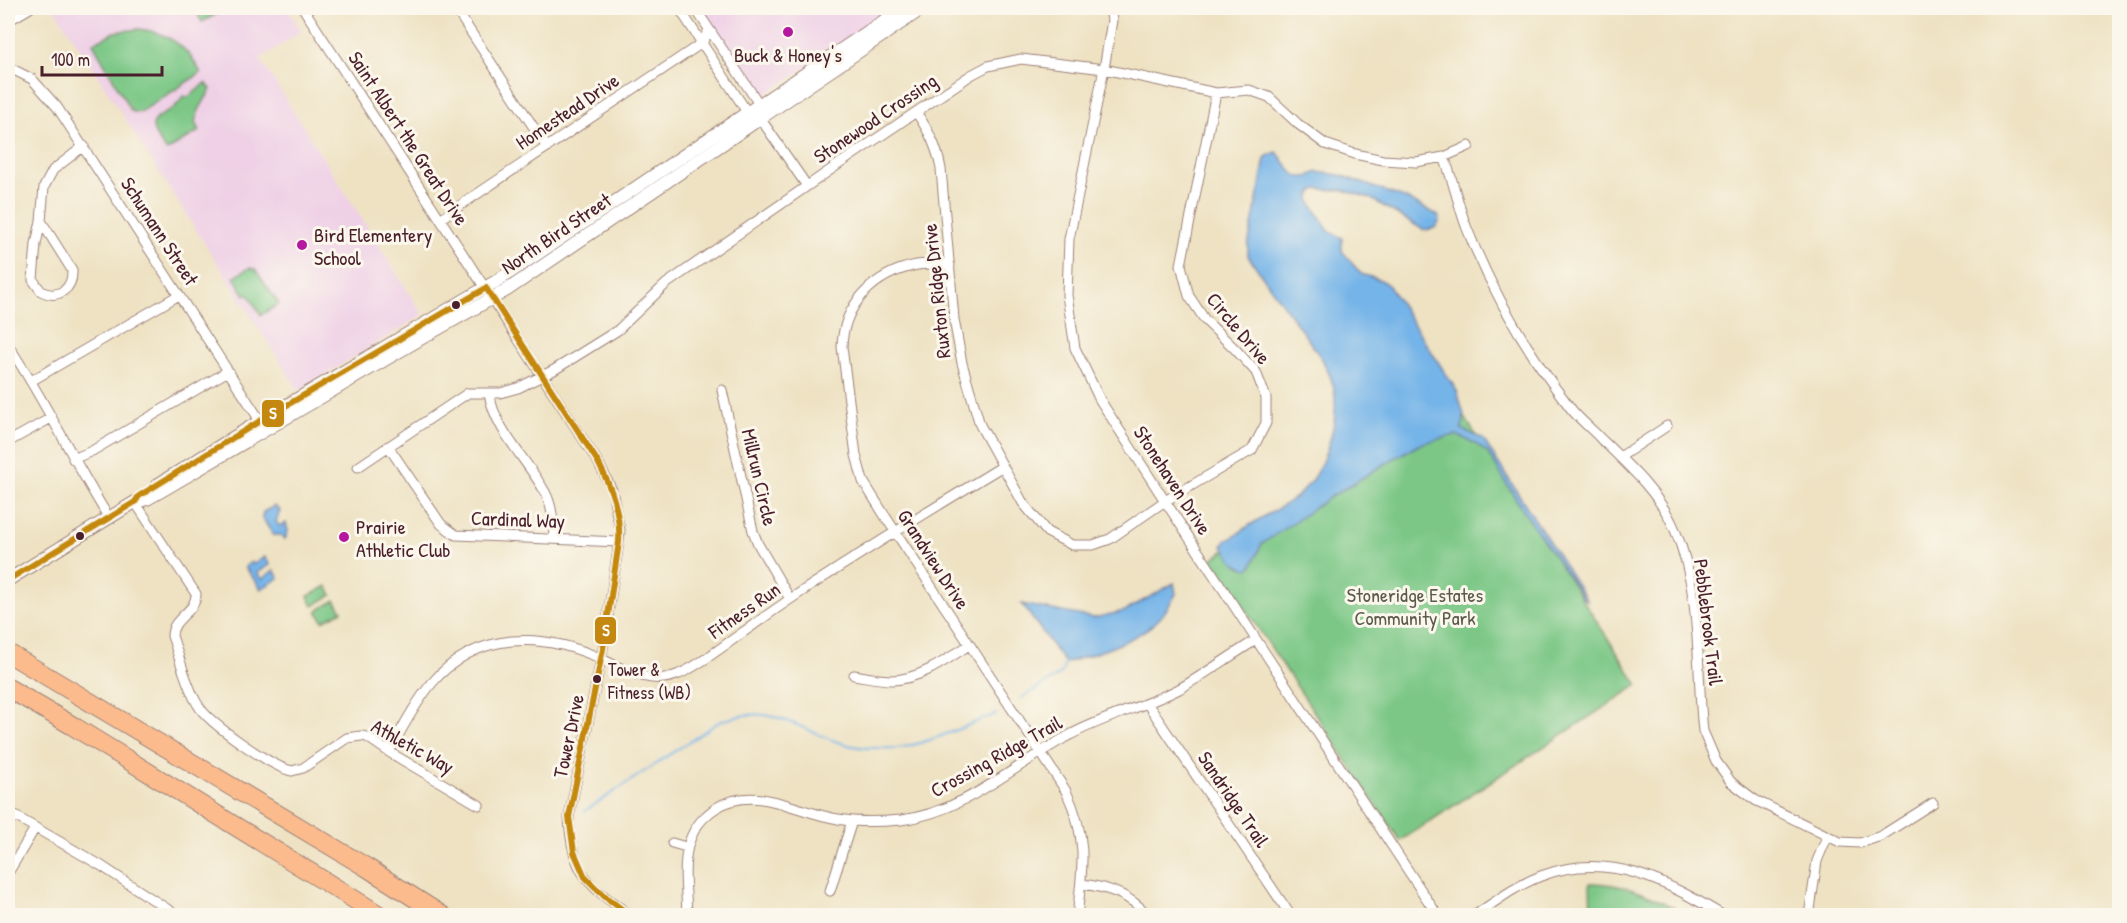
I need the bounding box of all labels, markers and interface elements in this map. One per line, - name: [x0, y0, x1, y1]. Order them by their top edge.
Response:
- marker: Buck & Honey's: [781, 25, 795, 39]
- scale bar: [42, 39, 162, 77]
- place label: Buck & Honey's: [734, 41, 842, 68]
- street label: Saint Albert the Great Drive: [343, 46, 475, 230]
- text: 100 m: [51, 47, 90, 72]
- street label: Homestead Drive: [510, 66, 624, 156]
- street label: Stonewood Crossing: [808, 67, 942, 169]
- street label: Schumann Street: [115, 172, 206, 291]
- street label: North Bird Street: [496, 186, 617, 280]
- place label: Bird Elementery School: [314, 221, 432, 271]
- street label: Ruxton Ridge Drive: [916, 222, 956, 360]
- marker: Bird Elementery School: [295, 238, 309, 252]
- street label: Circle Drive: [1201, 286, 1277, 370]
- unlabelled marker: [450, 299, 462, 311]
- line badge: S: [261, 399, 285, 428]
- text: S: [269, 402, 277, 424]
- street label: Stonehaven Drive: [1128, 420, 1218, 540]
- street label: Millrun Circle: [736, 426, 784, 528]
- street label: Cardinal Way: [470, 504, 566, 534]
- street label: Grandview Drive: [892, 504, 976, 614]
- place label: Prairie Athletic Club: [356, 513, 451, 563]
- unlabelled marker: [74, 530, 86, 542]
- marker: Prairie Athletic Club: [337, 530, 351, 544]
- street label: Pebblebrook Trail: [1688, 557, 1730, 687]
- street label: Fitness Run: [702, 575, 785, 645]
- park label: Stoneridge Estates Community Park: [1347, 581, 1483, 631]
- line badge: S: [594, 616, 617, 645]
- text: S: [602, 619, 610, 641]
- place label: Tower & Fitness (WB): [607, 657, 691, 705]
- marker: Tower & Fitness (WB): [591, 673, 603, 685]
- street label: Tower Drive: [546, 692, 590, 780]
- street label: Crossing Ridge Trail: [925, 708, 1067, 803]
- street label: Athletic Way: [367, 712, 459, 780]
- street label: Sandridge Trail: [1192, 746, 1276, 853]

